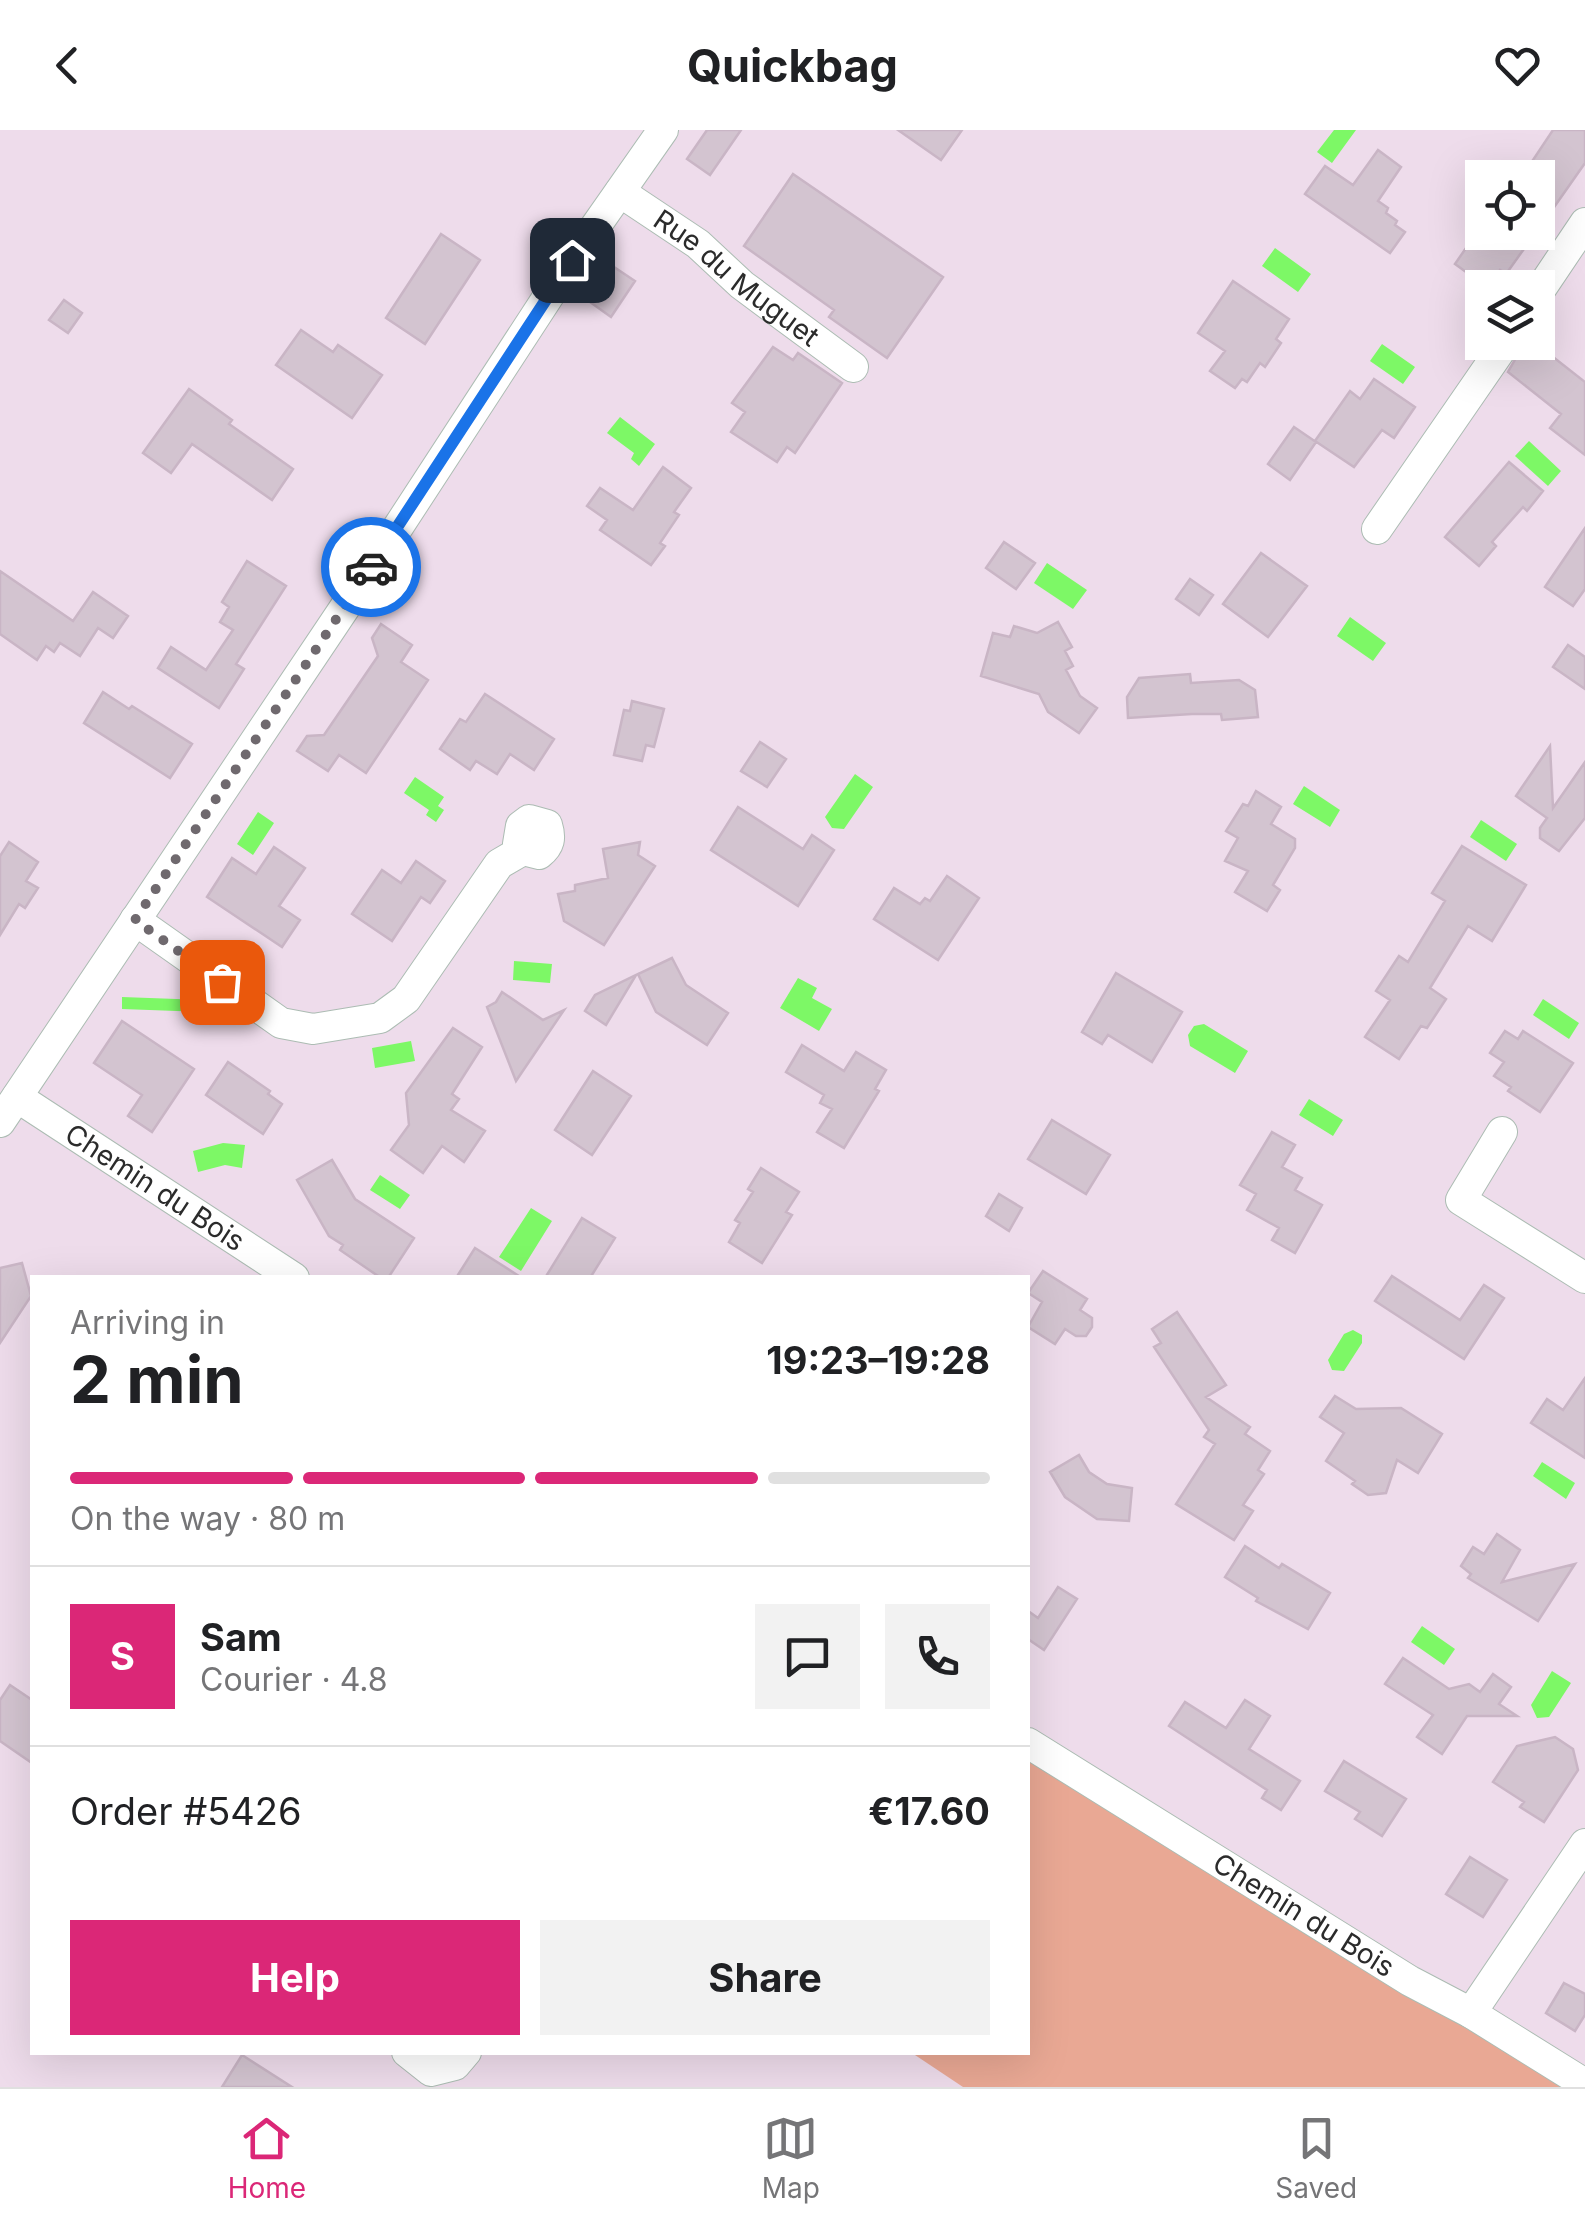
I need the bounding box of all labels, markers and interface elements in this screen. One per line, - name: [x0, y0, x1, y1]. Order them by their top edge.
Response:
- icon: back: [40, 38, 95, 93]
- text: Quickbag: [687, 38, 898, 93]
- icon: heart: [1490, 38, 1545, 93]
- map controls: [1465, 160, 1555, 360]
- button: locate: [1465, 160, 1555, 250]
- street label: Rue du Muguet: [647, 202, 826, 353]
- pin: [530, 218, 615, 303]
- icon: home: [545, 233, 600, 288]
- button: layers: [1465, 270, 1555, 360]
- courier: [321, 517, 421, 617]
- icon: car: [344, 540, 399, 595]
- pin: [180, 940, 265, 1025]
- icon: bag: [195, 955, 250, 1010]
- street label: Chemin du Bois: [59, 1116, 251, 1258]
- text: Arriving in: [70, 1303, 225, 1342]
- text: 19:23–19:28: [766, 1337, 990, 1383]
- text: 2 min: [70, 1340, 244, 1419]
- text: On the way · 80 m: [70, 1499, 345, 1538]
- button: chat: [755, 1604, 860, 1709]
- button: phone: [885, 1604, 990, 1709]
- text: Sam: [200, 1614, 282, 1660]
- text: S: [110, 1633, 135, 1679]
- text: Courier · 4.8: [200, 1660, 388, 1699]
- text: Order #5426: [70, 1788, 302, 1834]
- text: €17.60: [868, 1788, 990, 1834]
- street label: Chemin du Bois: [1207, 1846, 1401, 1984]
- button: Help: [70, 1920, 520, 2035]
- button: Share: [540, 1920, 990, 2035]
- tab: Home: [228, 2111, 306, 2205]
- tab: Map: [762, 2111, 820, 2205]
- tab: Saved: [1275, 2111, 1357, 2205]

